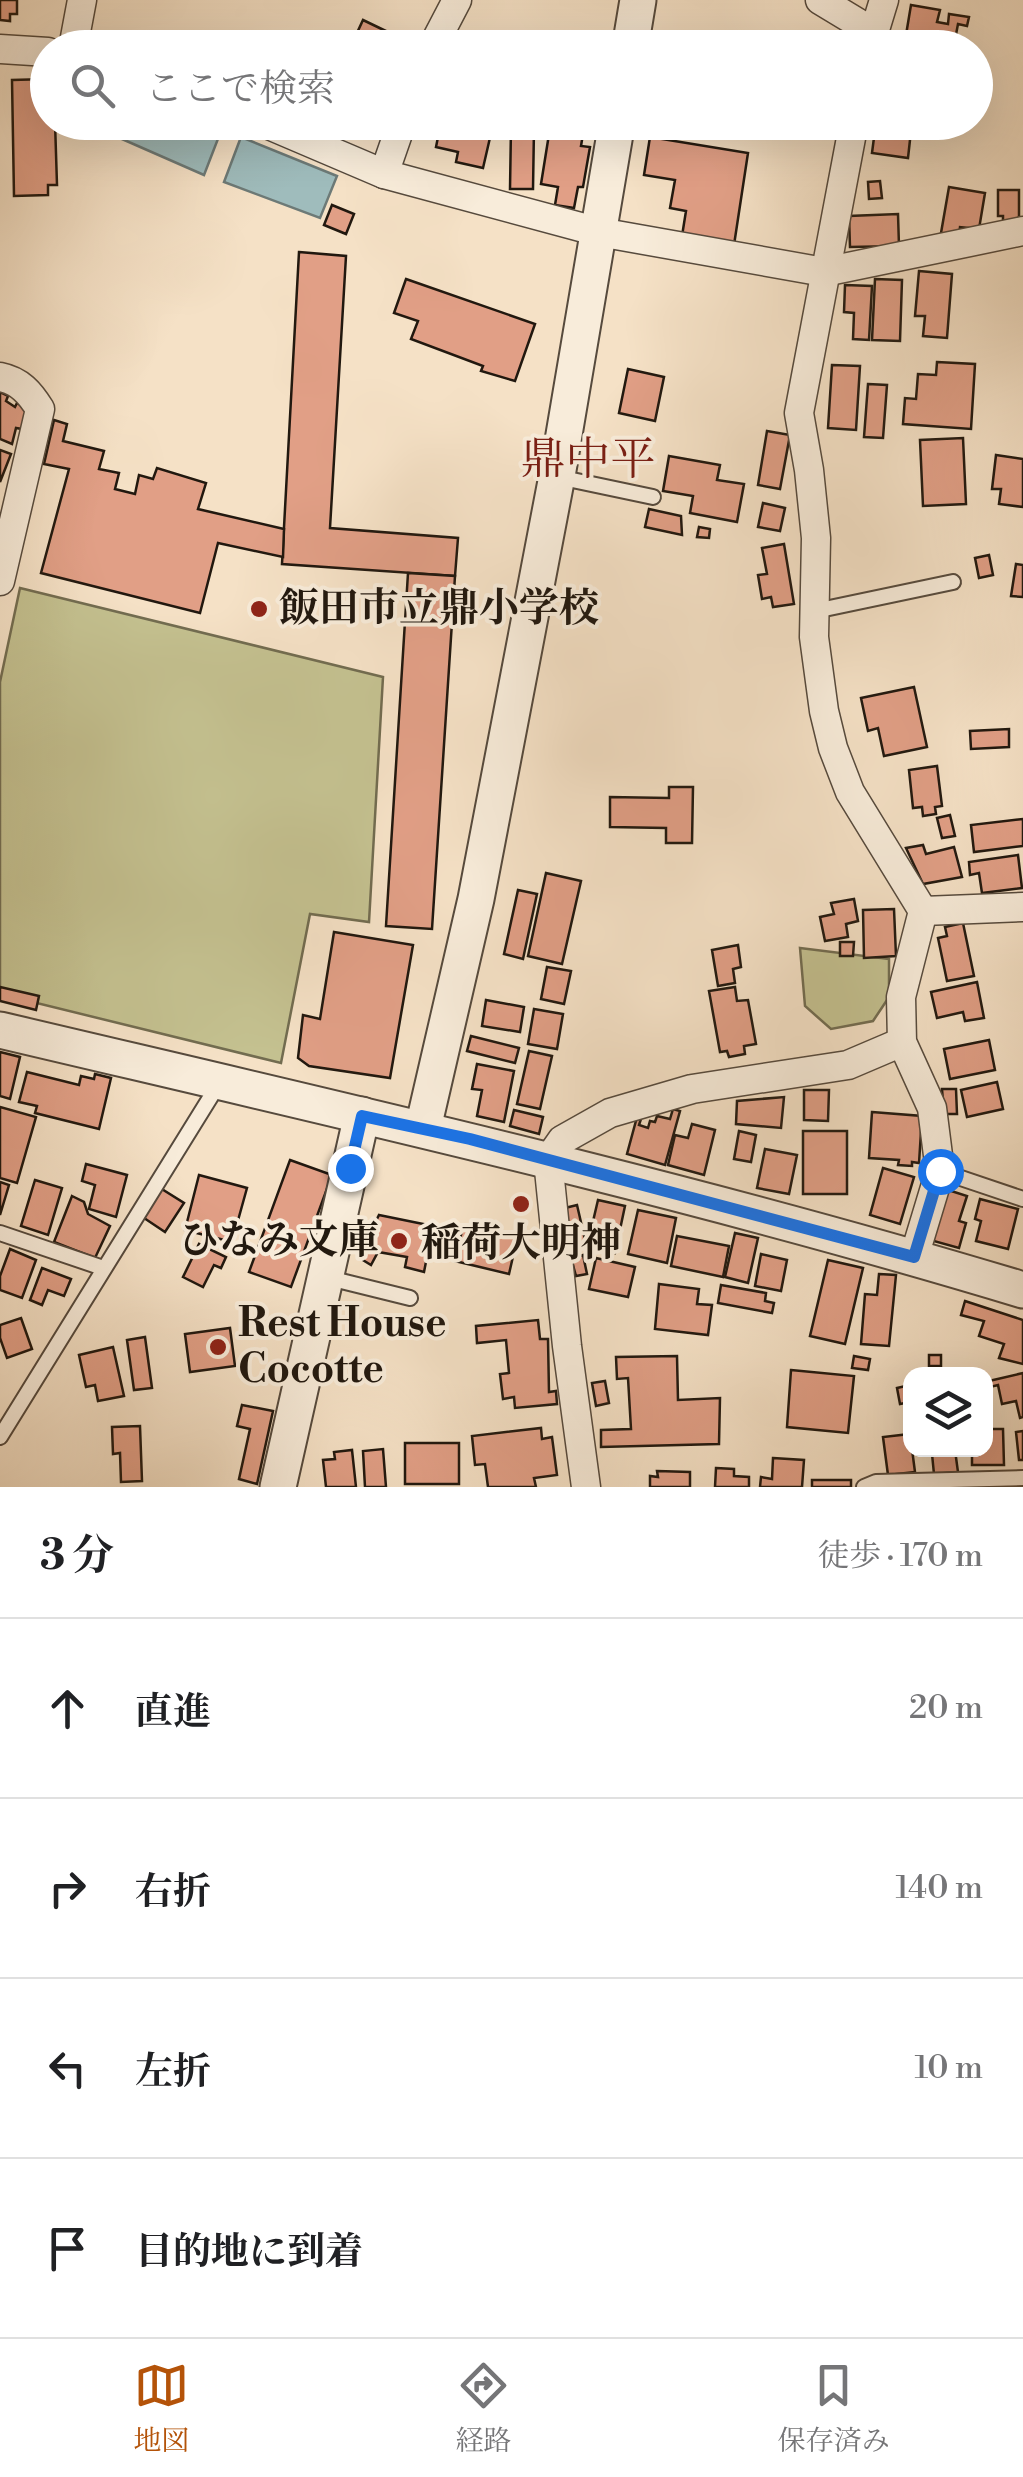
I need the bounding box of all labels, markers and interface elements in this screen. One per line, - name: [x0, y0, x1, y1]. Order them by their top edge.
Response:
- search box: [30, 30, 993, 140]
- icon: search: [65, 58, 120, 113]
- text: ここで検索: [145, 66, 335, 113]
- district label: 鼎中平: [520, 432, 656, 489]
- place label: 飯田市立鼎小学校: [279, 584, 599, 634]
- marker: 飯田市立鼎小学校: [248, 598, 270, 620]
- route end: [328, 1146, 374, 1192]
- route start: [918, 1149, 964, 1195]
- marker: 稲荷大明神: [510, 1193, 532, 1215]
- place label: ひなみ文庫: [179, 1216, 379, 1266]
- place label: 稲荷大明神: [421, 1219, 621, 1269]
- marker: ひなみ文庫: [388, 1230, 410, 1252]
- place label: Rest House Cocotte: [238, 1299, 446, 1395]
- marker: Rest House Cocotte: [207, 1336, 229, 1358]
- map controls: [903, 1367, 993, 1457]
- button: layers: [903, 1367, 993, 1457]
- text: 3 分: [40, 1530, 114, 1583]
- text: 徒歩 · 170 m: [817, 1536, 983, 1576]
- icon: ahead: [40, 1681, 95, 1736]
- text: 20 m: [909, 1688, 983, 1728]
- text: 直進: [135, 1689, 211, 1736]
- icon: right: [40, 1861, 95, 1916]
- text: 140 m: [896, 1868, 983, 1908]
- text: 右折: [135, 1869, 211, 1916]
- icon: left: [40, 2041, 95, 2096]
- text: 10 m: [914, 2048, 983, 2088]
- text: 左折: [135, 2049, 211, 2096]
- icon: arrive: [40, 2221, 95, 2276]
- text: 目的地に到着: [135, 2229, 363, 2276]
- tab: 地図: [133, 2358, 189, 2459]
- tab: 経路: [455, 2358, 512, 2459]
- tab: 保存済み: [778, 2358, 890, 2459]

